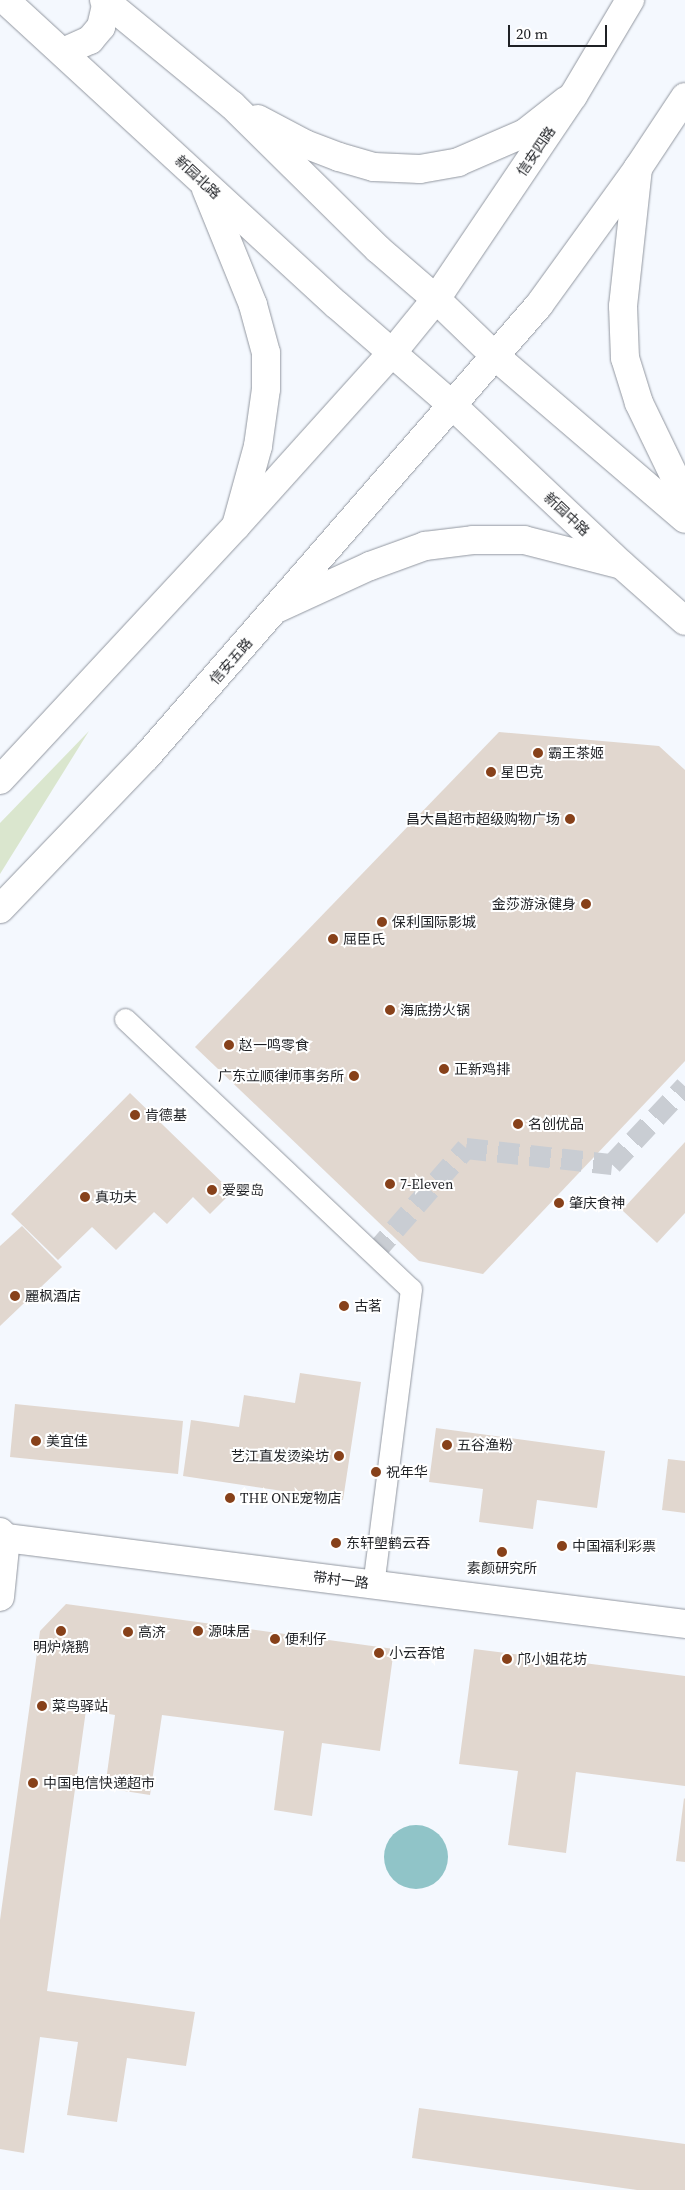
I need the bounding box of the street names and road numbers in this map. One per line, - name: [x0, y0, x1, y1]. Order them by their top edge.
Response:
- street label: 信安四路: [513, 123, 559, 179]
- street label: 新园北路: [172, 152, 224, 202]
- street label: 新园中路: [541, 489, 593, 539]
- street label: 信安五路: [206, 634, 256, 688]
- street label: 带村一路: [312, 1568, 370, 1592]

